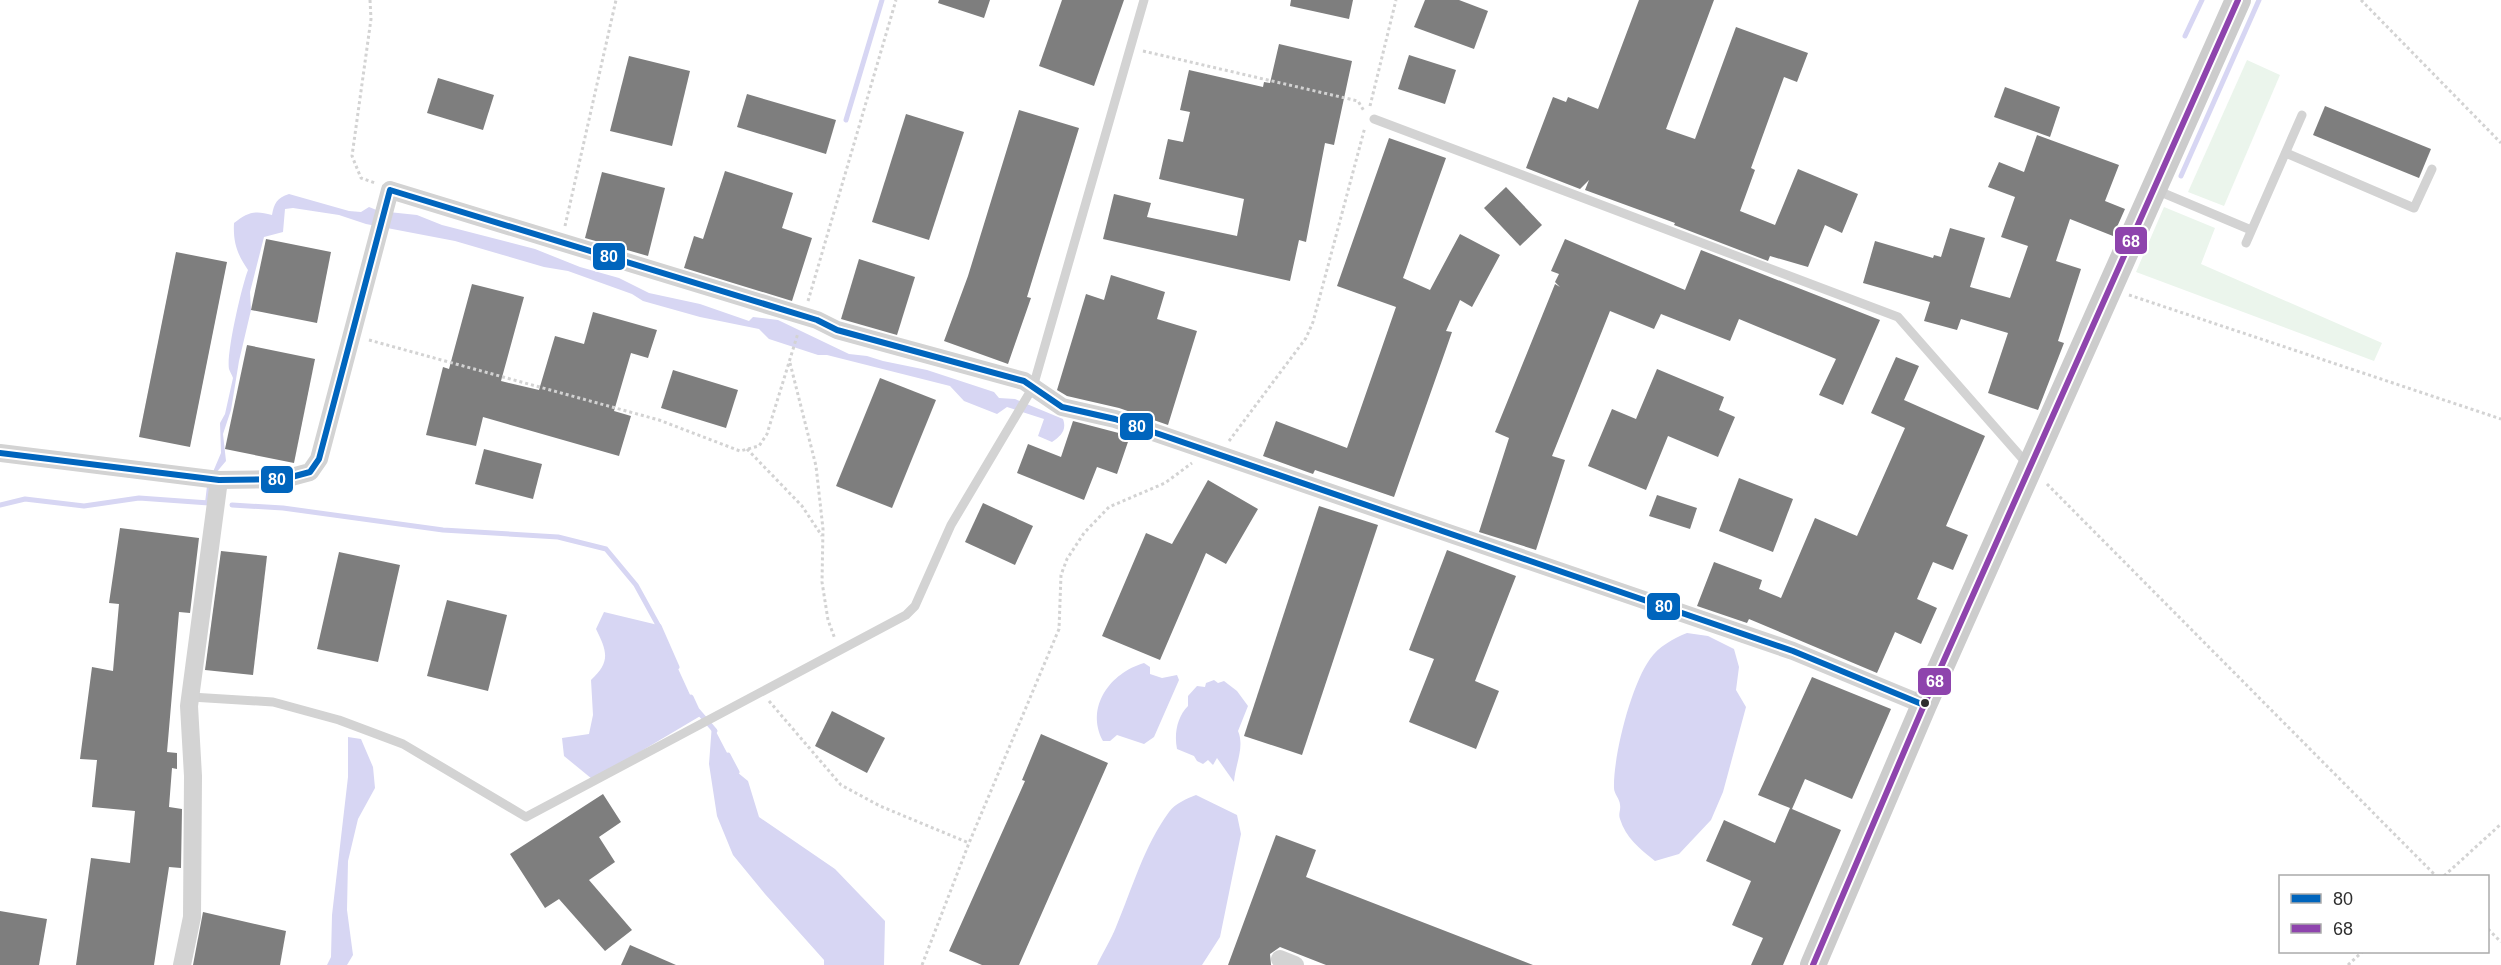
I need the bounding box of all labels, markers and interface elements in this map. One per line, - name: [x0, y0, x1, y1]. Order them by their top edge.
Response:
- line badge: 68: [2114, 226, 2148, 255]
- text: 68: [2122, 233, 2140, 250]
- line badge: 80: [592, 242, 626, 271]
- text: 80: [600, 248, 618, 265]
- line badge: 80: [1119, 412, 1154, 441]
- text: 80: [1128, 418, 1146, 435]
- line badge: 80: [260, 465, 294, 494]
- text: 80: [268, 471, 286, 488]
- line badge: 80: [1646, 592, 1681, 621]
- text: 80: [1655, 598, 1673, 615]
- line badge: 68: [1917, 667, 1952, 696]
- text: 68: [1926, 673, 1944, 690]
- unlabelled marker: [1919, 697, 1931, 709]
- legend: [2279, 875, 2489, 953]
- text: 80: [2333, 889, 2353, 909]
- text: 68: [2333, 919, 2353, 939]

